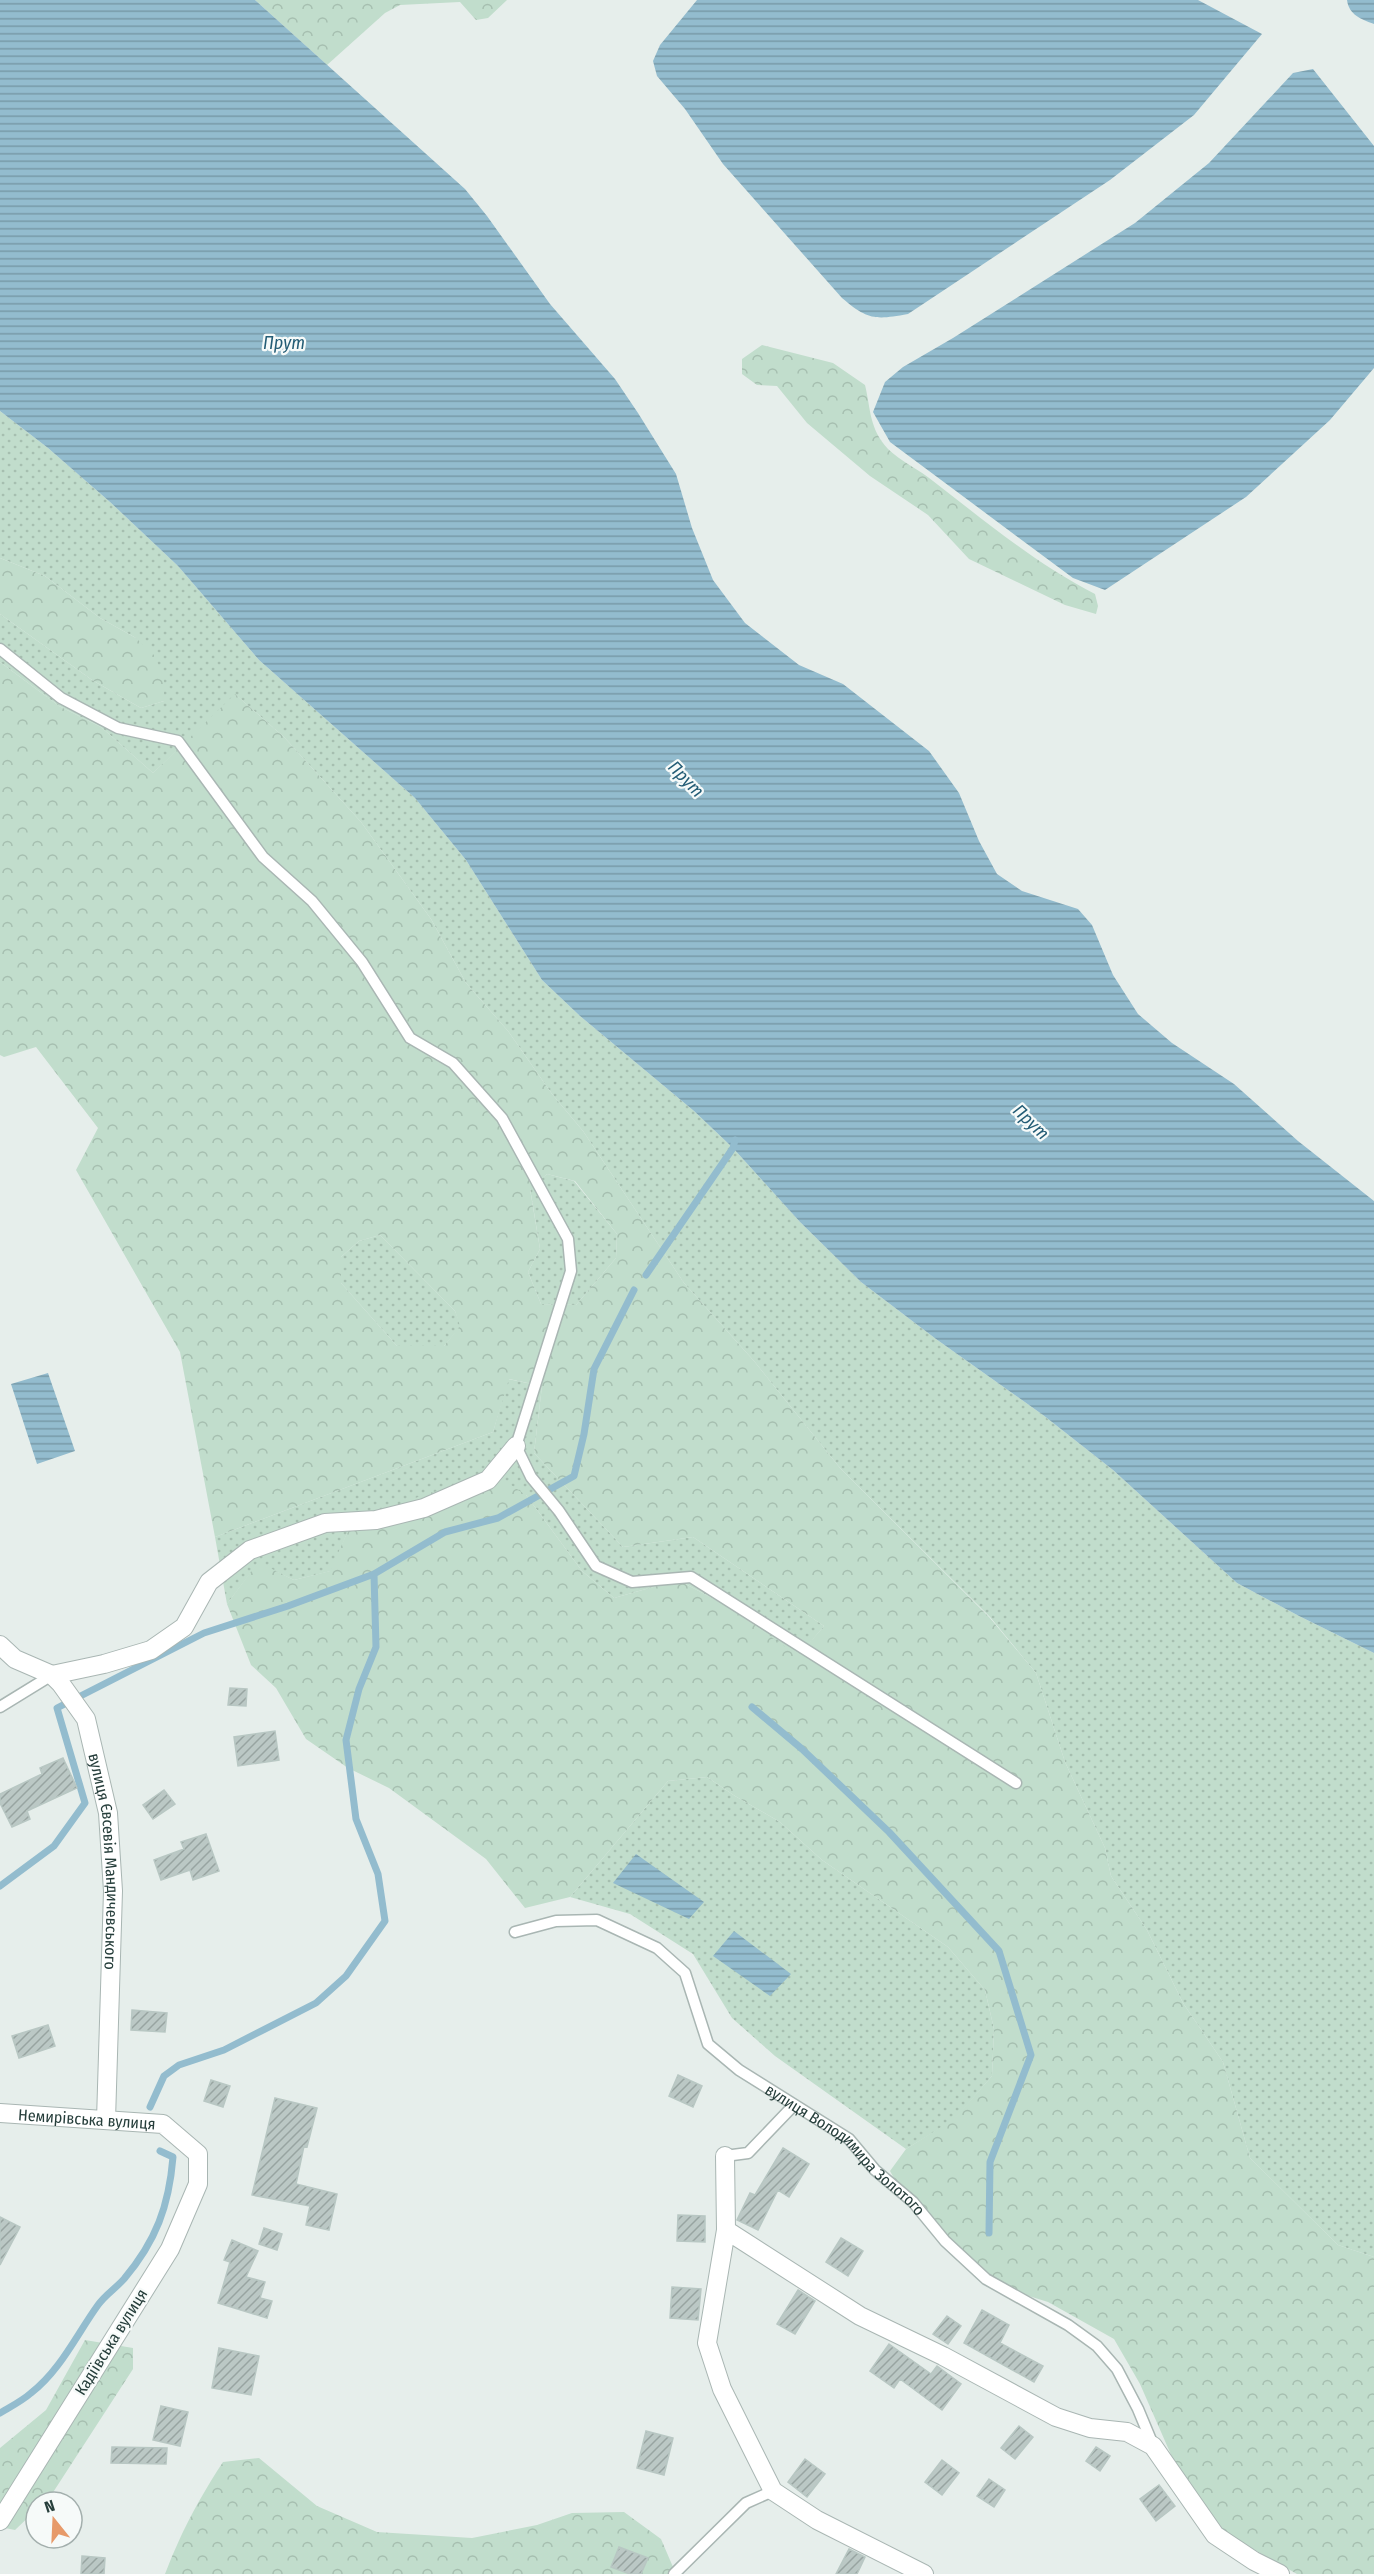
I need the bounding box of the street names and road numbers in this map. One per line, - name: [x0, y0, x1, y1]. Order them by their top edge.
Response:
- street label: вулиця Євсевія Мандичевського: [85, 1751, 123, 1970]
- street label: вулиця Володимира Золотого: [762, 2080, 929, 2219]
- street label: Немирівська вулиця: [17, 2105, 156, 2133]
- street label: Кадіївська вулиця: [71, 2285, 151, 2399]

